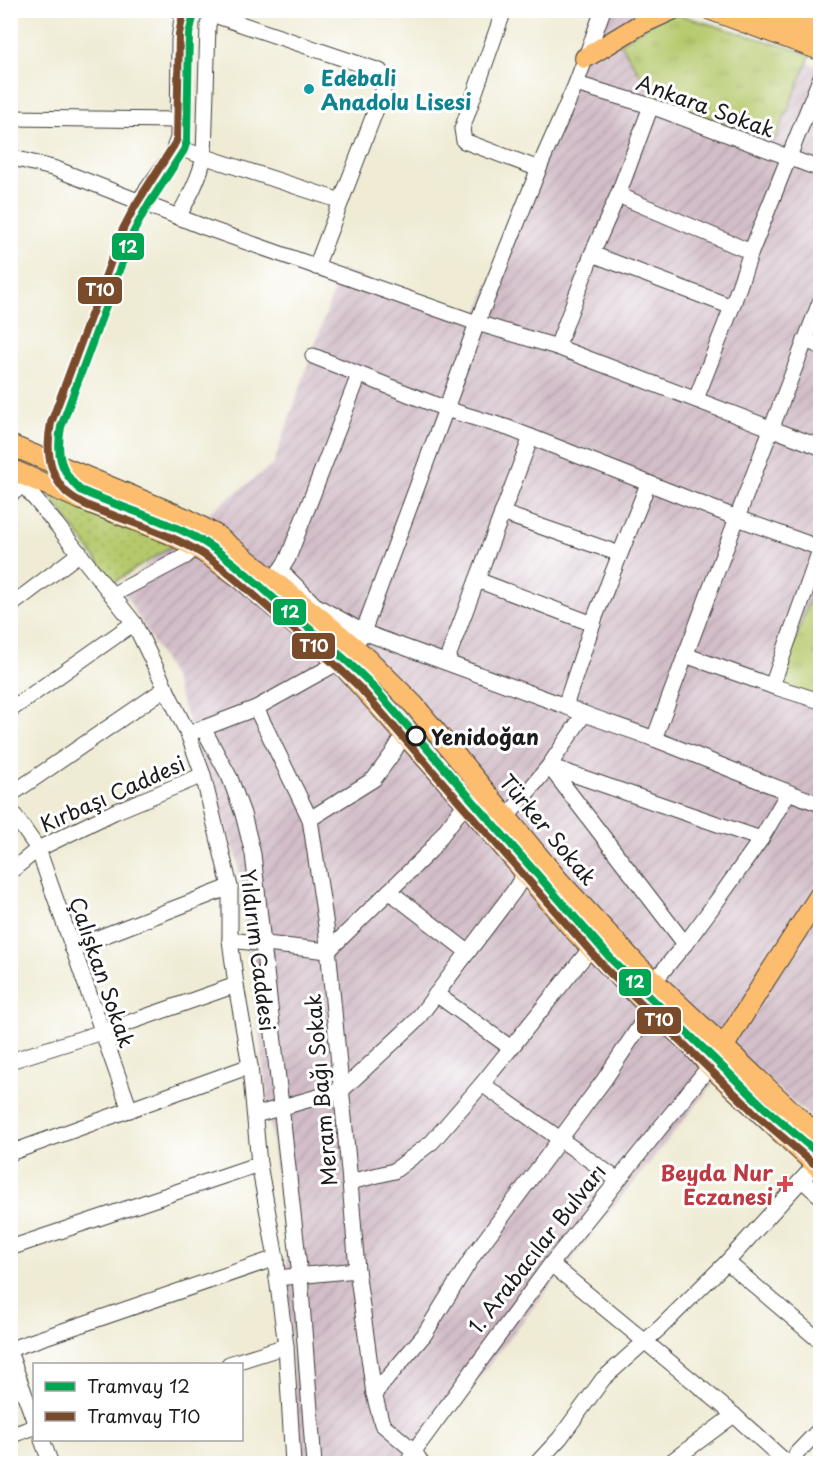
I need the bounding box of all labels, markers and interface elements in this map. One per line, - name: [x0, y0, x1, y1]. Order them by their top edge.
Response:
- place label: Edebali Anadolu Lisesi: [321, 61, 472, 117]
- street label: Ankara Sokak: [632, 65, 780, 145]
- marker: Edebali Anadolu Lisesi: [302, 82, 316, 96]
- line badge: 12: [111, 232, 145, 261]
- text: 12: [119, 234, 137, 258]
- line badge: T10: [77, 276, 123, 305]
- text: T10: [85, 277, 115, 301]
- line badge: 12: [272, 598, 307, 626]
- text: 12: [281, 599, 299, 623]
- line badge: T10: [291, 632, 336, 660]
- text: T10: [299, 633, 329, 657]
- place label: Yenidoğan: [431, 720, 539, 752]
- marker: Yenidoğan: [406, 726, 426, 746]
- street label: Kırbaşı Caddesi: [34, 747, 190, 839]
- street label: Türker Sokak: [493, 766, 605, 892]
- street label: Yıldırım Caddesi: [233, 867, 285, 1033]
- street label: Çalışkan Sokak: [62, 892, 144, 1052]
- line badge: 12: [618, 968, 652, 997]
- text: 12: [626, 969, 644, 993]
- street label: Meram Bağı Sokak: [296, 993, 344, 1187]
- line badge: T10: [636, 1006, 682, 1035]
- text: T10: [644, 1007, 674, 1031]
- street label: 1. Arabacılar Bulvarı: [459, 1156, 613, 1340]
- place label: Beyda Nur Eczanesi: [660, 1156, 773, 1212]
- marker: Beyda Nur Eczanesi: [778, 1177, 792, 1191]
- legend: [33, 1363, 243, 1441]
- text: Tramvay 12: [87, 1372, 190, 1399]
- text: Tramvay T10: [87, 1402, 200, 1429]

